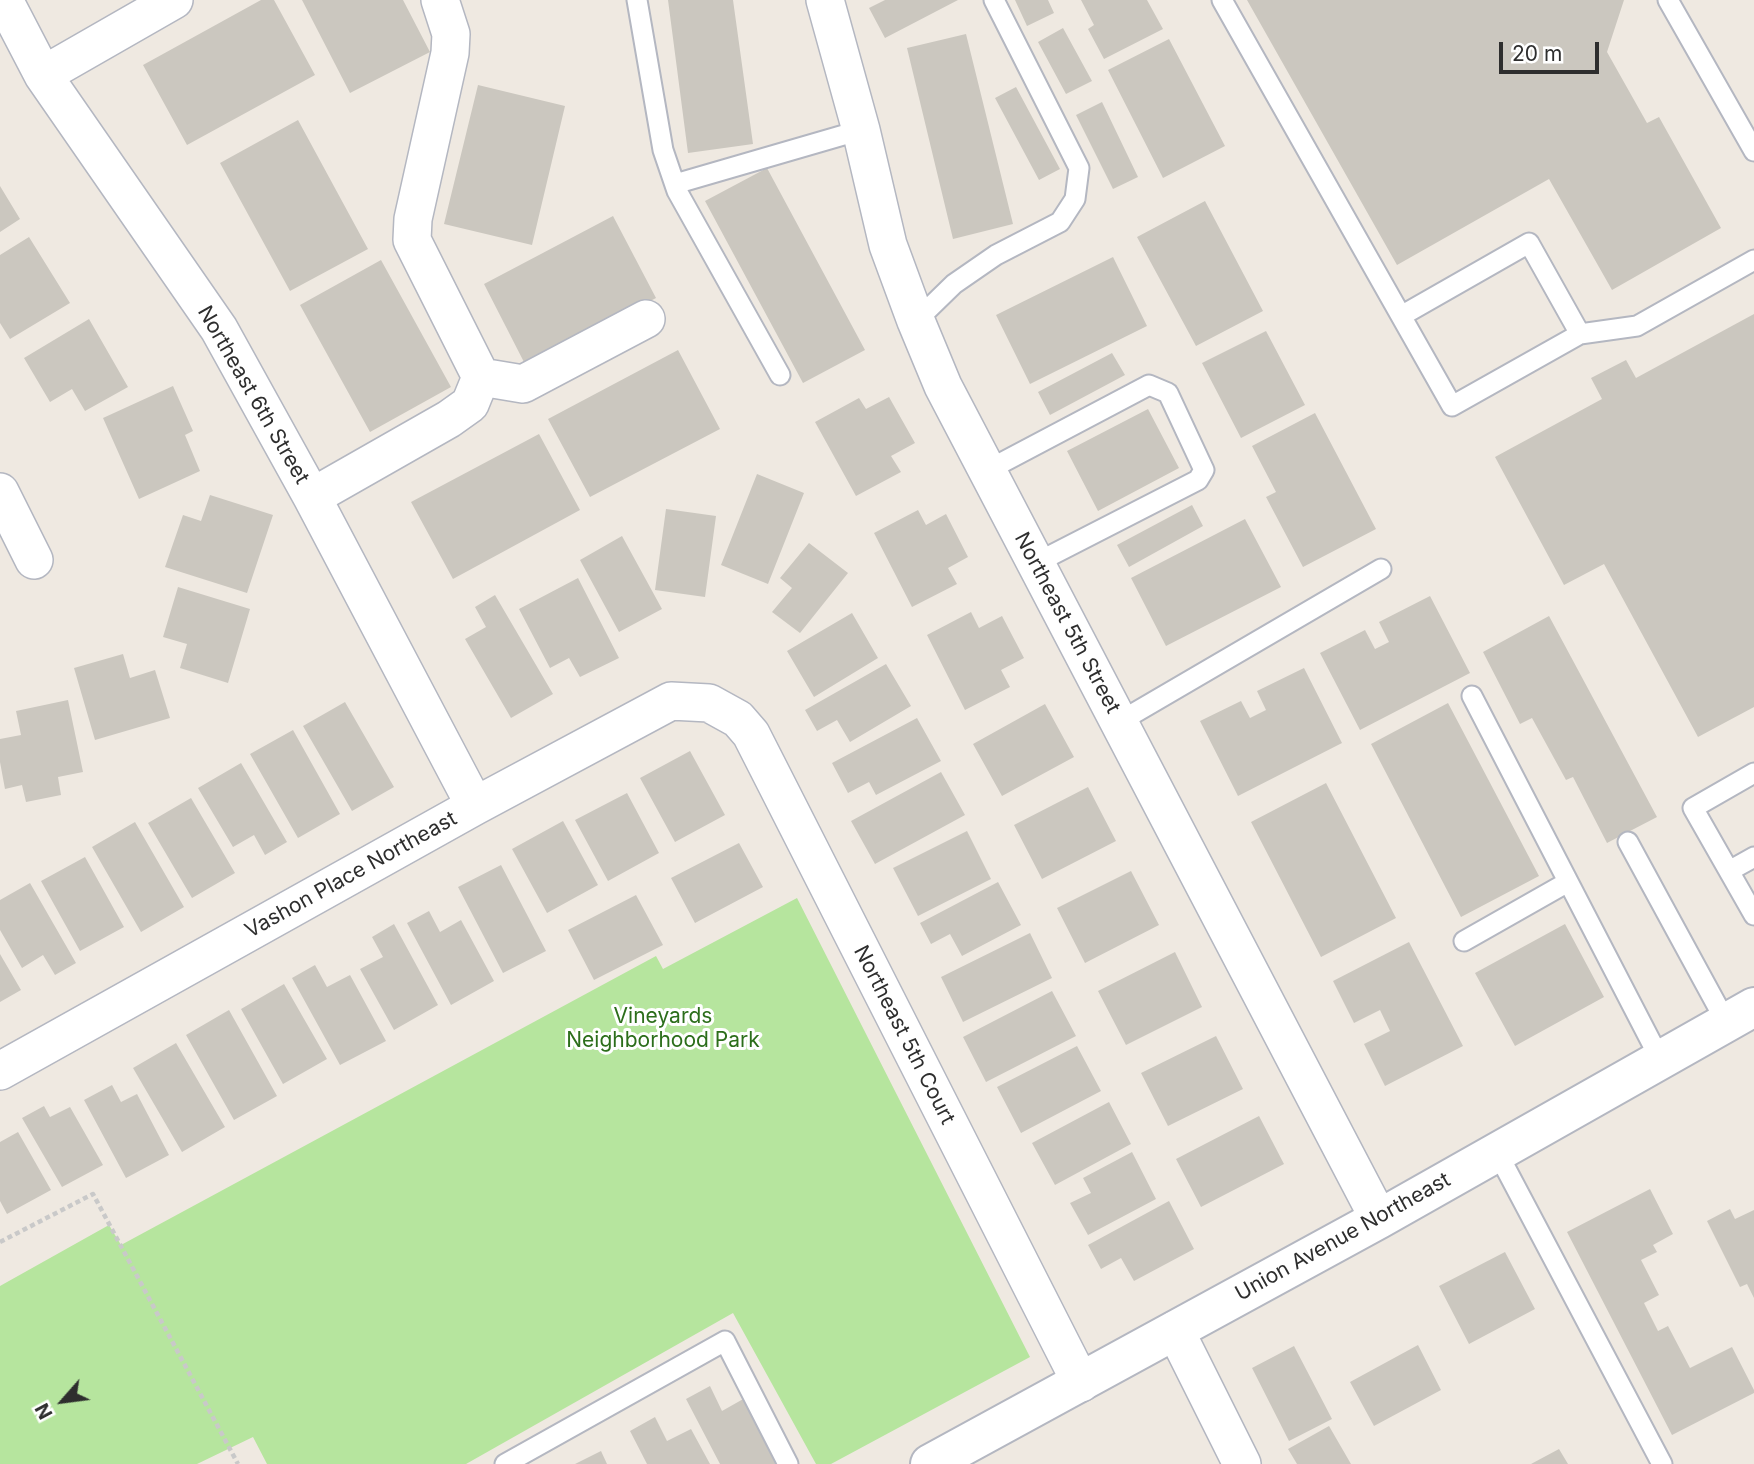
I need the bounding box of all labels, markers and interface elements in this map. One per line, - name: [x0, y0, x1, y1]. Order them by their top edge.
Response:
- scale bar: [1502, 28, 1602, 72]
- text: 20 m: [1512, 41, 1562, 66]
- street label: Northeast 6th Street: [192, 301, 314, 489]
- street label: Northeast 5th Street: [1009, 528, 1125, 718]
- street label: Vashon Place Northeast: [241, 806, 461, 944]
- street label: Northeast 5th Court: [848, 941, 960, 1129]
- park label: Vineyards Neighborhood Park: [566, 1004, 760, 1054]
- street label: Union Avenue Northeast: [1231, 1167, 1455, 1307]
- north arrow: [28, 1366, 98, 1436]
- text: N: [30, 1399, 58, 1423]

